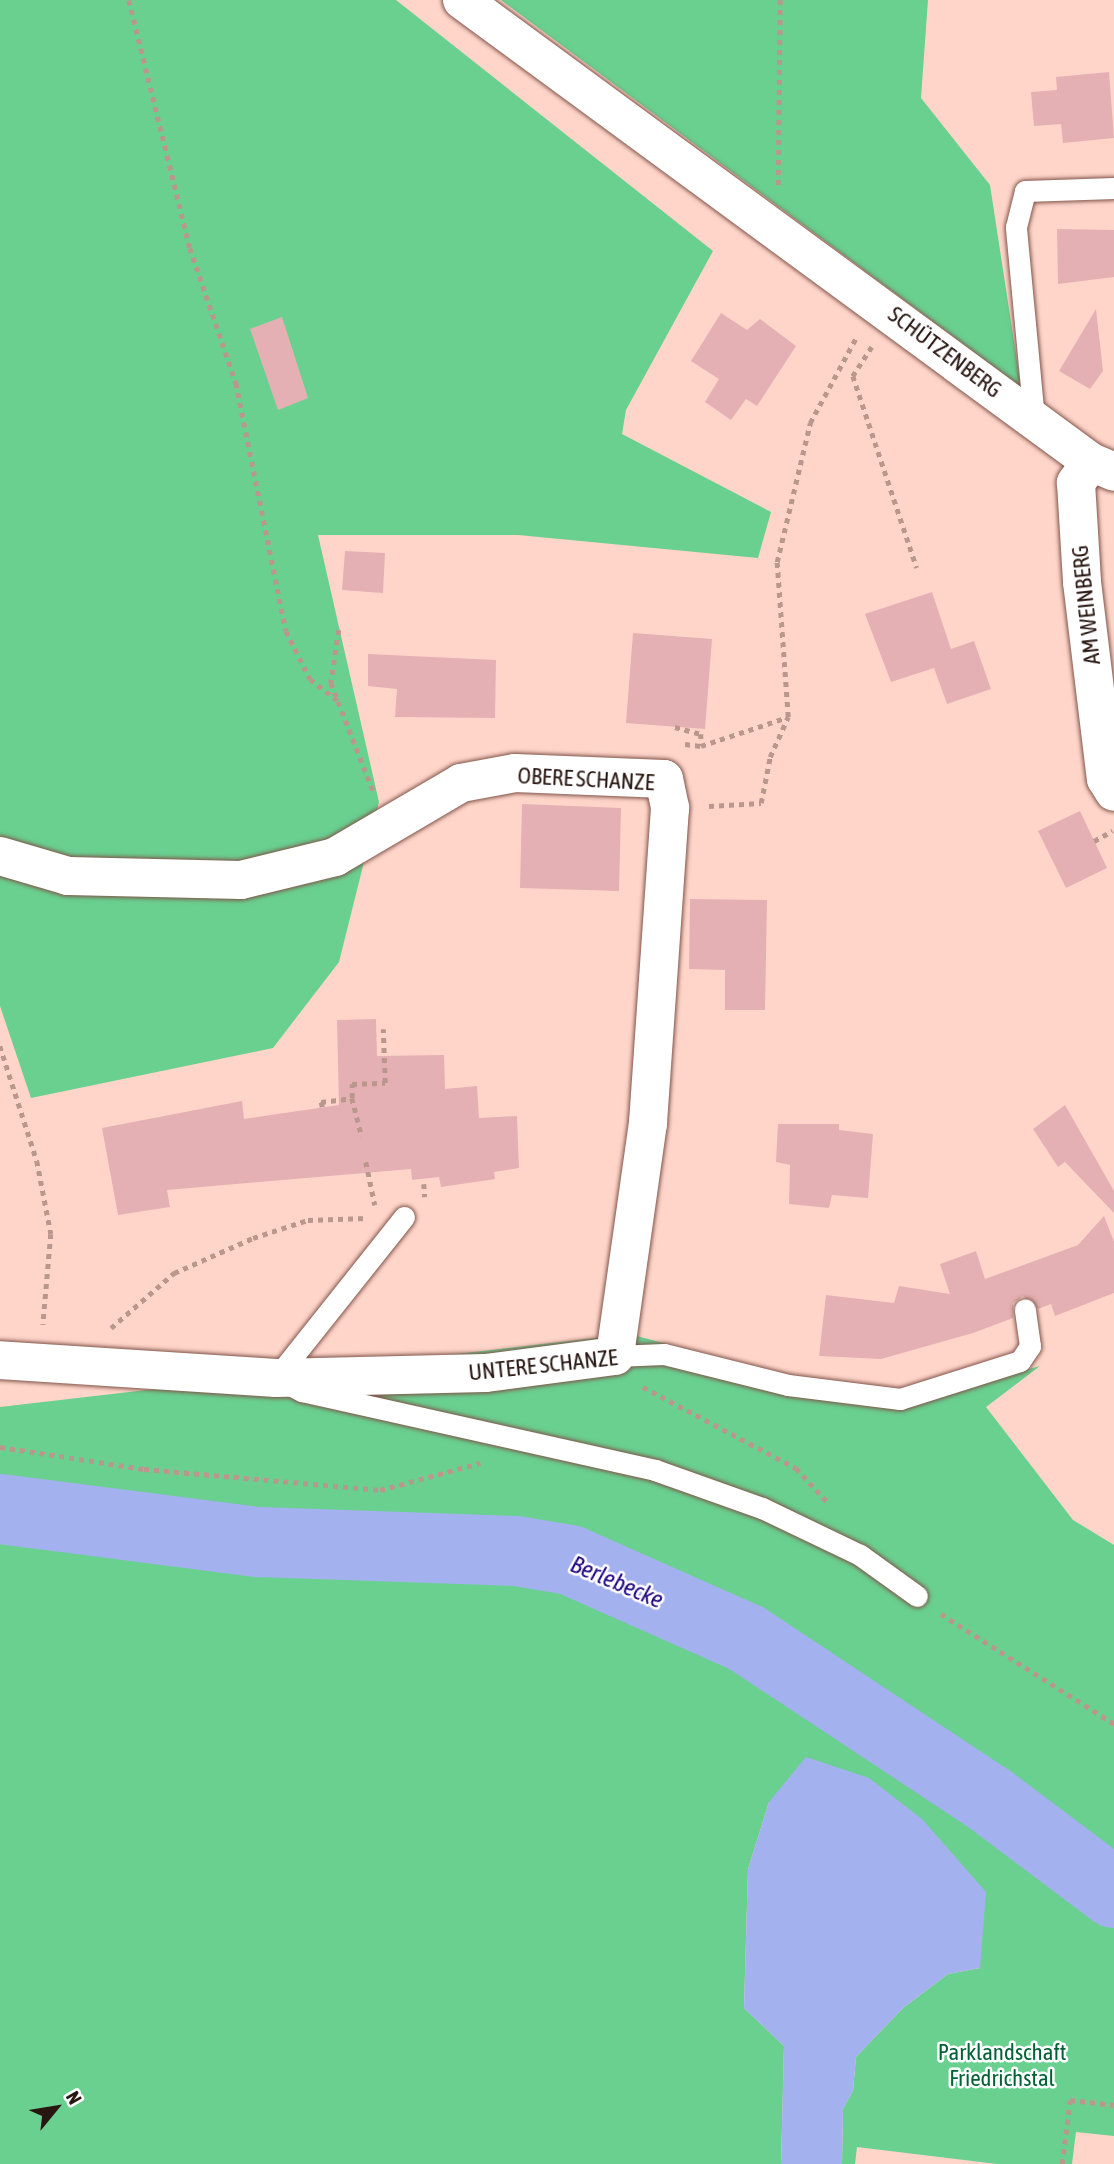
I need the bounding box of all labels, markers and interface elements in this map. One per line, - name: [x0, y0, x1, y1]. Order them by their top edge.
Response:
- street label: SCHÜTZENBERG: [883, 300, 1007, 404]
- street label: AM WEINBERG: [1066, 544, 1106, 666]
- street label: OBERE SCHANZE: [517, 762, 655, 796]
- street label: UNTERE SCHANZE: [467, 1343, 619, 1387]
- water label: Berlebecke: [566, 1550, 668, 1614]
- park label: Parklandschaft Friedrichstal: [938, 2038, 1066, 2092]
- north arrow: [21, 2073, 91, 2143]
- text: N: [62, 2087, 87, 2108]

